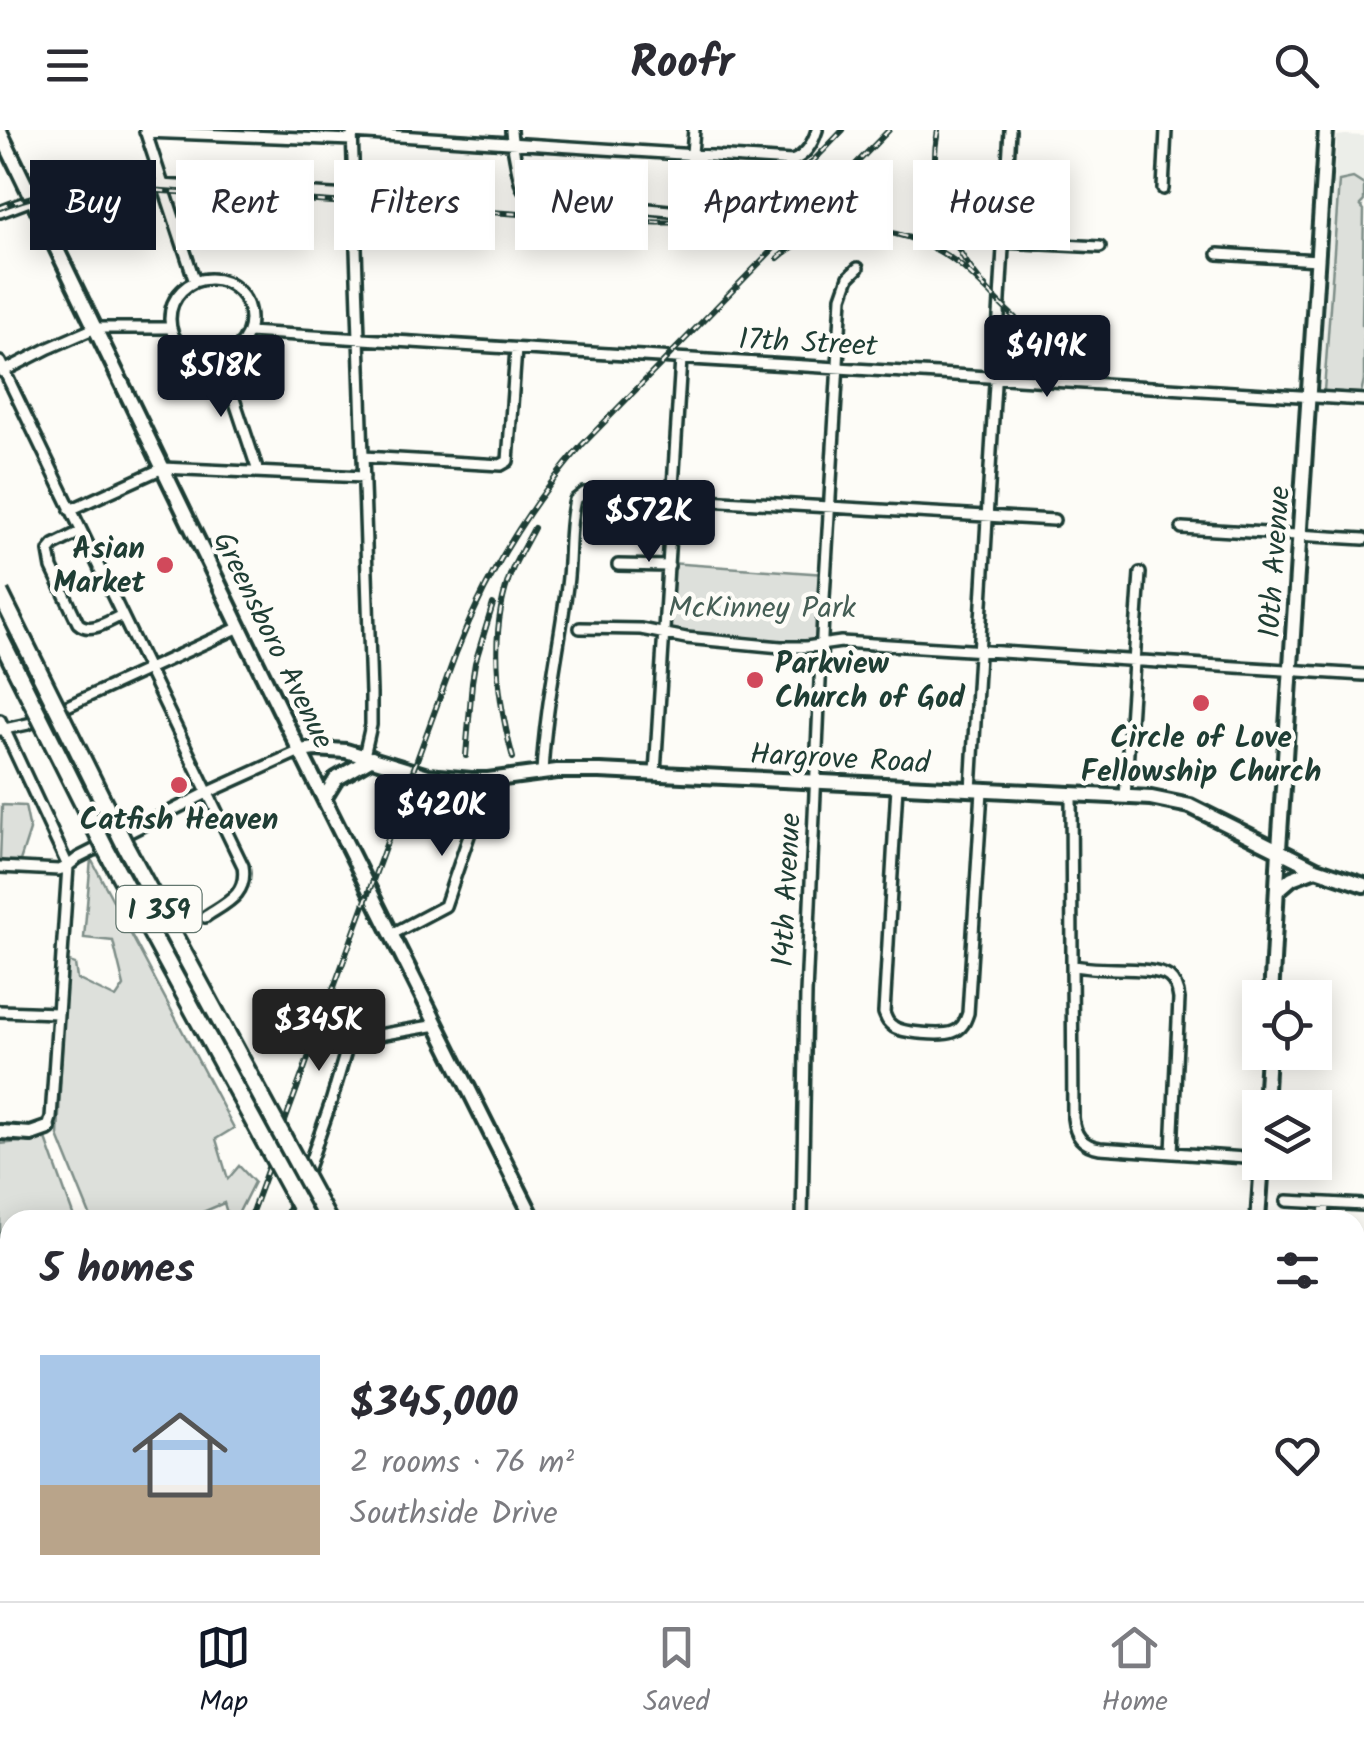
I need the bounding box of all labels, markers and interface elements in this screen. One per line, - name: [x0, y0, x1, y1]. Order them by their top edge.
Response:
- text: Roofr: [630, 29, 734, 101]
- icon: menu: [40, 38, 95, 93]
- icon: search: [1269, 38, 1324, 93]
- chip: Buy: [30, 160, 156, 250]
- chip: Rent: [176, 160, 314, 250]
- chip: Filters: [334, 160, 495, 250]
- chip: New: [515, 160, 648, 250]
- chip: Apartment: [668, 160, 893, 250]
- chip: House: [913, 160, 1070, 250]
- pin: $419K: [977, 315, 1117, 400]
- street label: 17th Street: [737, 316, 879, 372]
- text: $419K: [1006, 322, 1088, 373]
- pin: $518K: [151, 335, 291, 420]
- text: $518K: [180, 342, 262, 393]
- pin: $572K: [579, 480, 719, 565]
- street label: 10th Avenue: [1247, 484, 1305, 640]
- text: $572K: [605, 487, 693, 538]
- street label: Greensboro Avenue: [199, 524, 346, 758]
- place label: Asian Market: [53, 526, 145, 608]
- marker: Asian Market: [154, 554, 176, 576]
- park label: McKinney Park: [668, 585, 857, 633]
- place label: Parkview Church of God: [775, 641, 966, 723]
- marker: Parkview Church of God: [744, 669, 766, 691]
- marker: Circle of Love Fellowship Church: [1190, 692, 1212, 714]
- place label: Circle of Love Fellowship Church: [1081, 715, 1321, 797]
- street label: Hargrove Road: [749, 731, 932, 789]
- marker: Catfish Heaven: [168, 774, 190, 796]
- pin: $420K: [372, 774, 512, 859]
- text: $420K: [397, 781, 487, 832]
- place label: Catfish Heaven: [80, 797, 278, 845]
- street label: 14th Avenue: [760, 812, 816, 968]
- road number: I 359: [116, 886, 202, 932]
- map controls: [1242, 980, 1332, 1180]
- button: locate: [1242, 980, 1332, 1070]
- pin: $345K: [249, 989, 389, 1074]
- text: $345K: [274, 996, 364, 1047]
- button: layers: [1242, 1090, 1332, 1180]
- text: 5 homes: [40, 1237, 195, 1304]
- icon: filters: [1270, 1243, 1325, 1298]
- text: $345,000: [350, 1371, 518, 1438]
- icon: home: [120, 1395, 240, 1515]
- icon: heart: [1270, 1428, 1325, 1483]
- text: 2 rooms · 76 m²: [350, 1438, 574, 1489]
- text: Southside Drive: [350, 1489, 558, 1540]
- tab: Map: [196, 1620, 251, 1725]
- tab: Saved: [643, 1620, 710, 1725]
- tab: Home: [1102, 1620, 1168, 1725]

